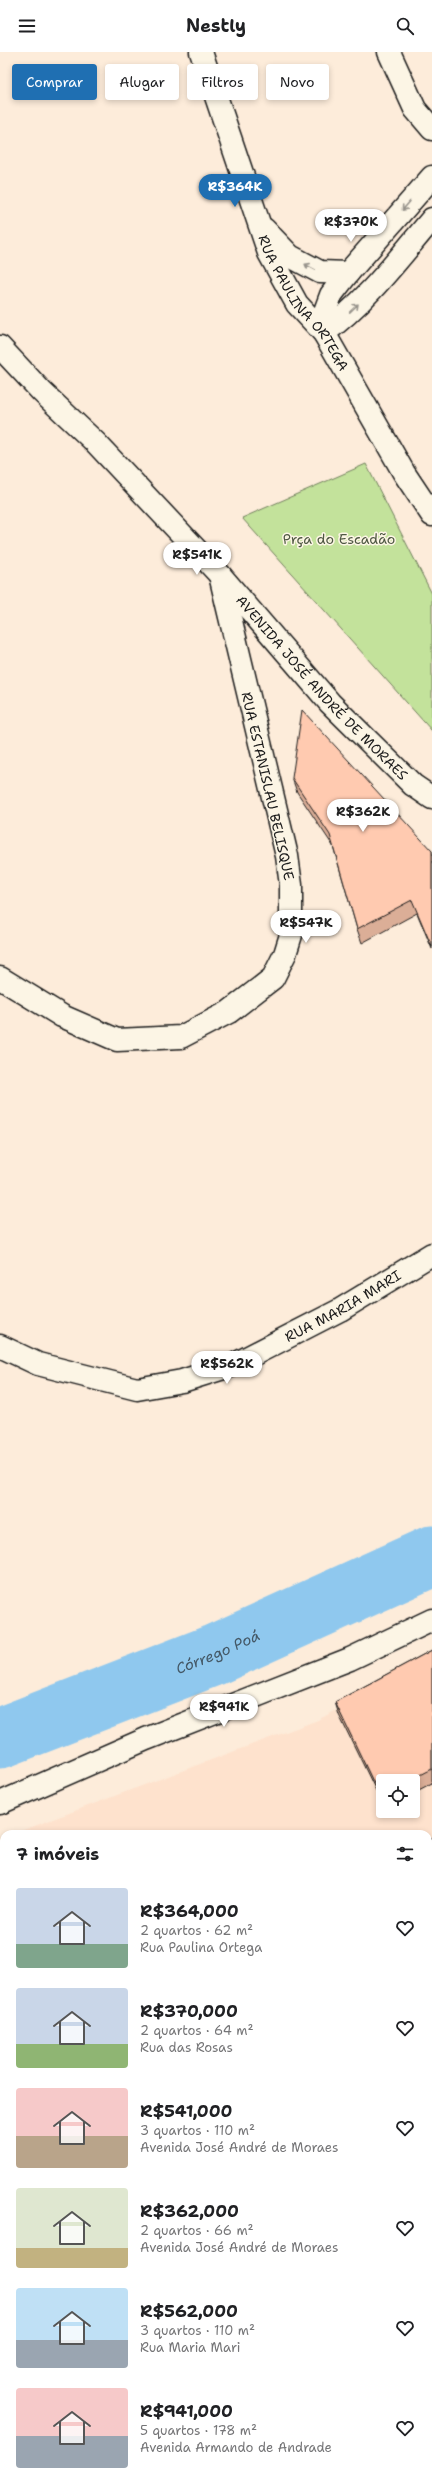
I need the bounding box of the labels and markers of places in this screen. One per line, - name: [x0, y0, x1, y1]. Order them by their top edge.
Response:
- pin: R$364K: [202, 174, 268, 208]
- pin: R$370K: [318, 209, 384, 243]
- pin: R$541K: [164, 542, 230, 576]
- pin: R$362K: [330, 799, 396, 833]
- pin: R$547K: [273, 910, 339, 944]
- pin: R$562K: [194, 1351, 260, 1385]
- pin: R$941K: [191, 1694, 257, 1728]

